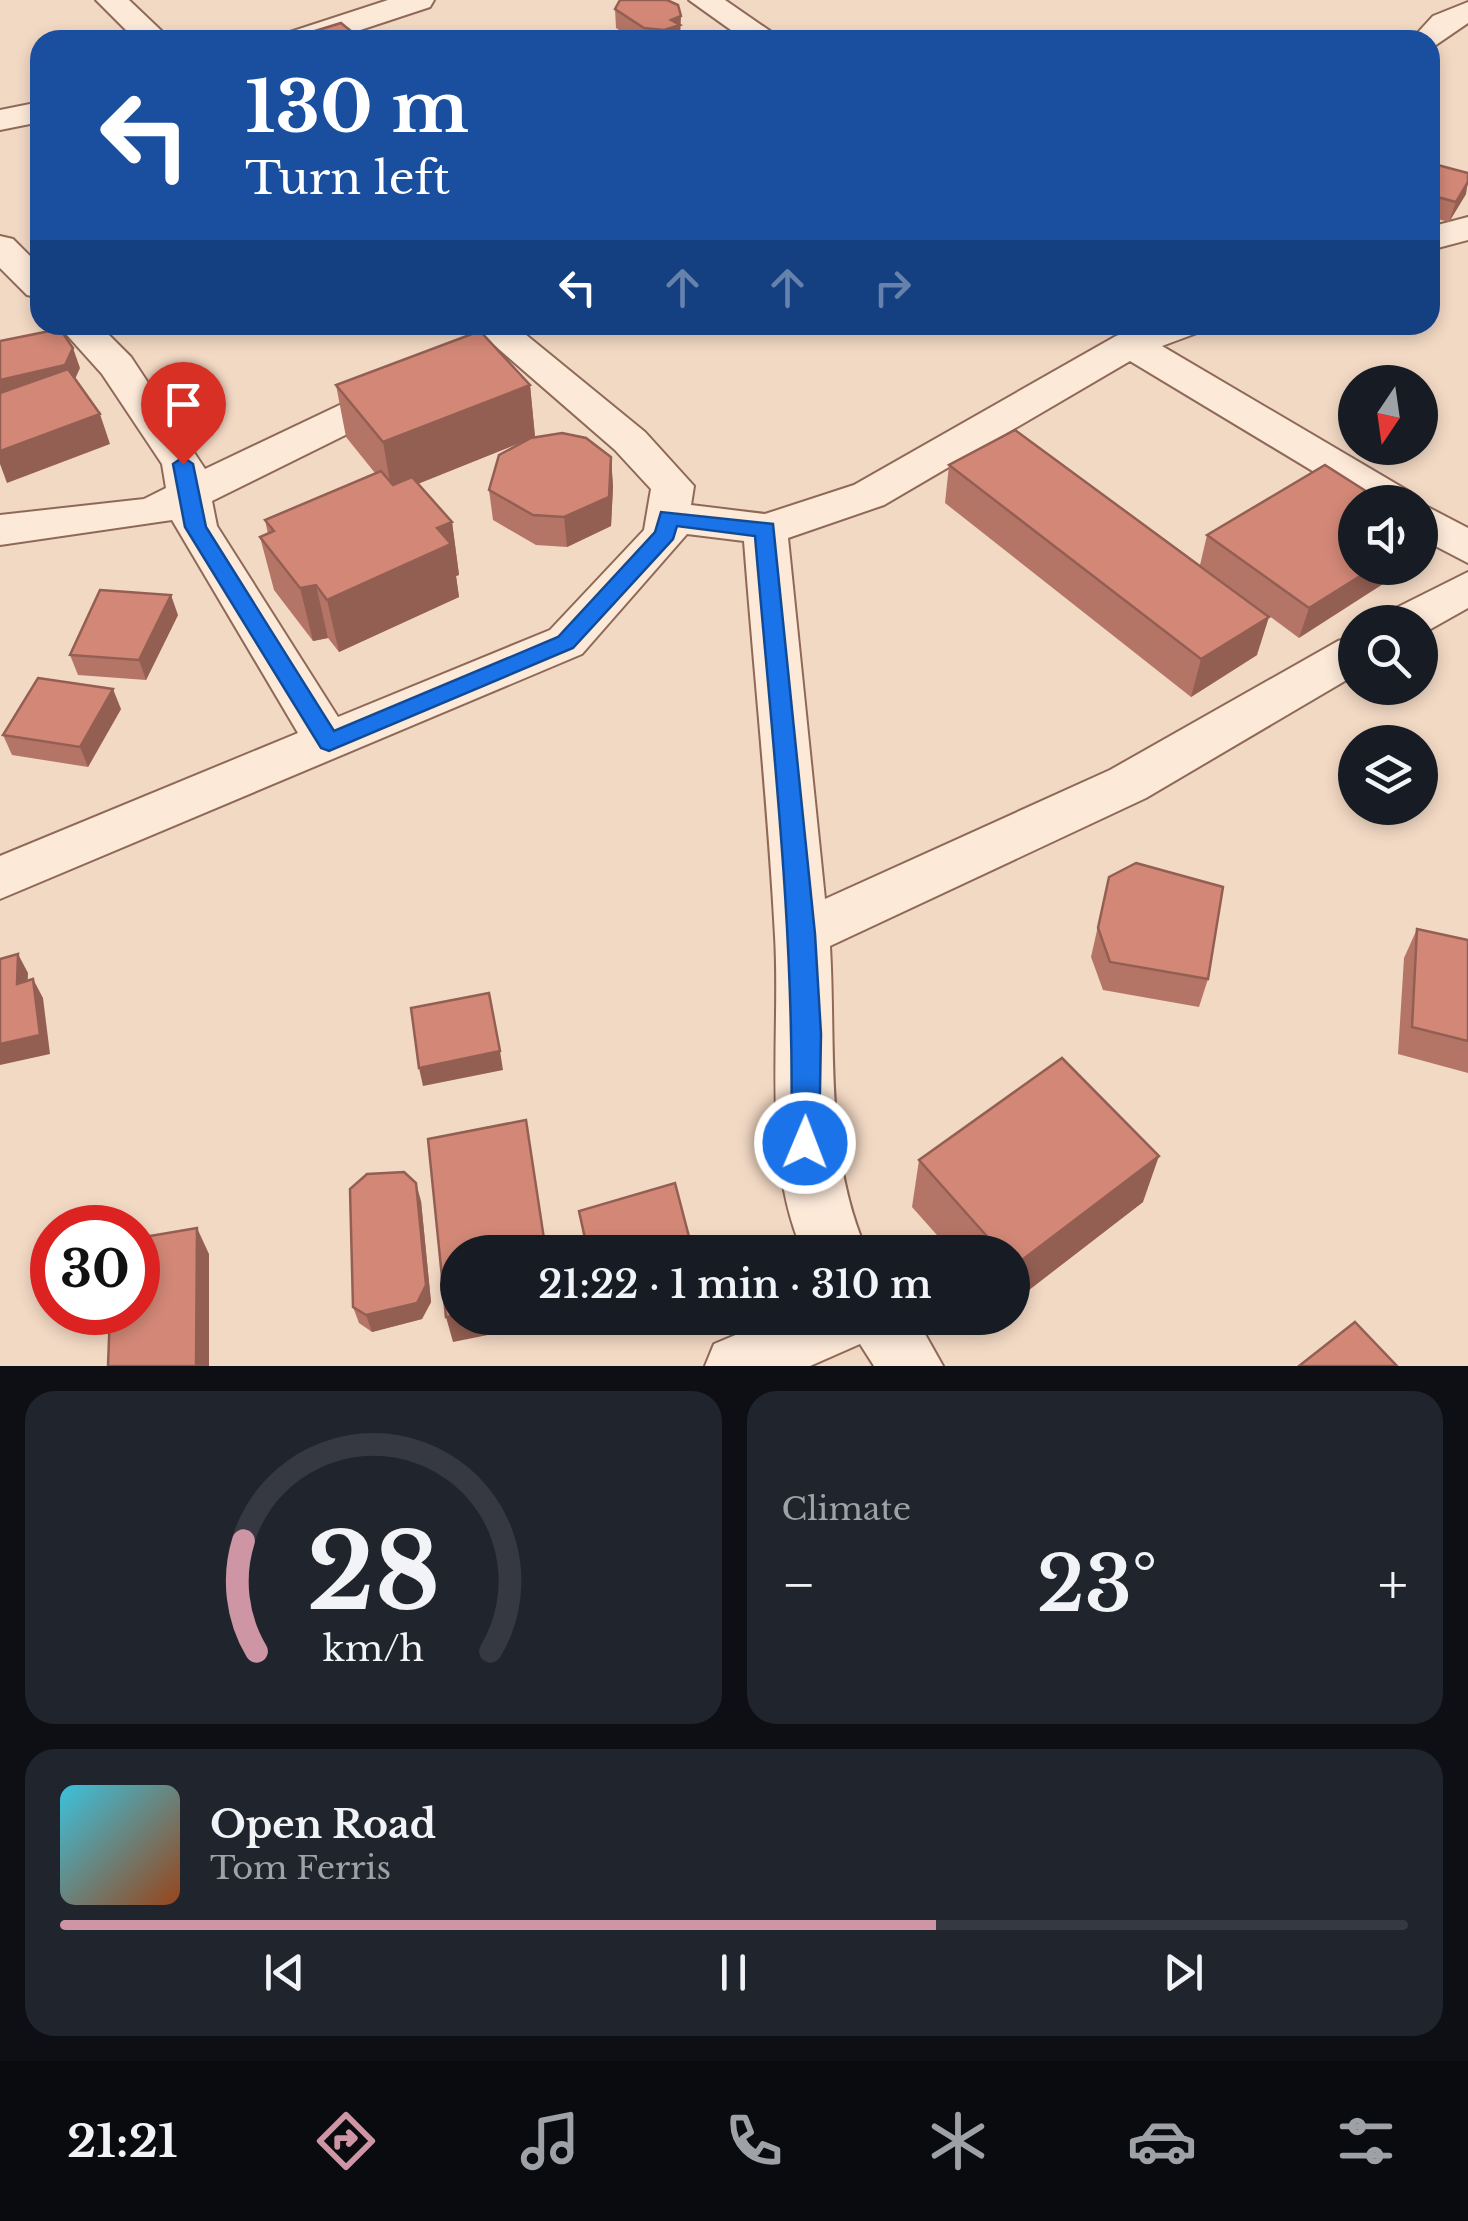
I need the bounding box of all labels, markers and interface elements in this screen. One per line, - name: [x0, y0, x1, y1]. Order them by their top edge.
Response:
- text: 130 m: [245, 64, 469, 151]
- icon: left: [80, 70, 210, 200]
- text: Turn left: [245, 150, 450, 206]
- icon: left: [550, 260, 605, 315]
- icon: ahead: [655, 260, 710, 315]
- icon: ahead: [760, 260, 815, 315]
- icon: right: [865, 260, 920, 315]
- pin: [141, 362, 226, 465]
- north arrow: [1338, 365, 1438, 465]
- map controls: [1338, 365, 1438, 825]
- icon: arrive: [156, 377, 211, 432]
- button: sound: [1338, 485, 1438, 585]
- button: search: [1338, 605, 1438, 705]
- button: layers: [1338, 725, 1438, 825]
- position arrow: [753, 1091, 857, 1195]
- speed limit sign: 30: [30, 1205, 160, 1335]
- text: 21:22 · 1 min · 310 m: [538, 1261, 932, 1308]
- text: Climate: [782, 1489, 911, 1529]
- text: 28: [306, 1508, 440, 1637]
- text: 23°: [1037, 1538, 1157, 1631]
- text: −: [782, 1551, 816, 1619]
- text: +: [1378, 1551, 1408, 1619]
- text: km/h: [323, 1626, 424, 1671]
- text: Open Road: [210, 1801, 436, 1848]
- text: Tom Ferris: [210, 1848, 391, 1888]
- icon: previous: [257, 1945, 312, 2000]
- icon: pause: [706, 1945, 761, 2000]
- icon: next: [1156, 1945, 1211, 2000]
- icon: directions: [311, 2106, 381, 2176]
- icon: music: [515, 2106, 585, 2176]
- icon: phone: [719, 2106, 789, 2176]
- icon: climate: [923, 2106, 993, 2176]
- icon: car: [1127, 2106, 1197, 2176]
- icon: filters: [1331, 2106, 1401, 2176]
- text: 21:21: [67, 2113, 178, 2169]

